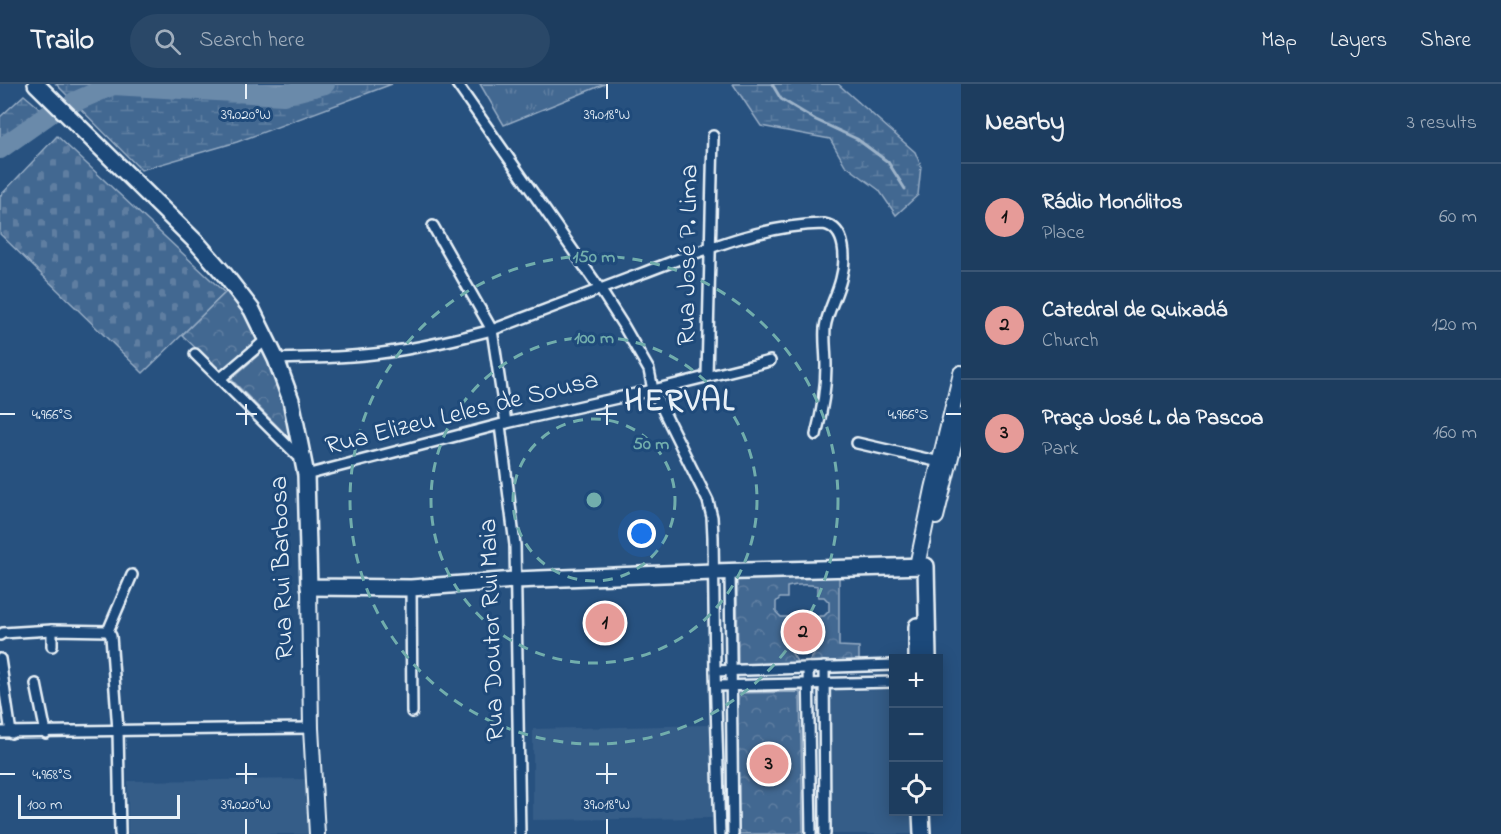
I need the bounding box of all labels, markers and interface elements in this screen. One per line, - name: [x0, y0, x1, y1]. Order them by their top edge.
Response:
- search box: [130, 14, 550, 68]
- text: Trailo: [30, 21, 94, 62]
- icon: search: [151, 25, 184, 58]
- text: Search here: [199, 25, 305, 57]
- text: Map: [1261, 26, 1297, 56]
- text: Layers: [1330, 26, 1387, 56]
- text: Share: [1420, 26, 1471, 56]
- text: 39.020°W: [221, 104, 271, 126]
- text: 39.018°W: [584, 104, 630, 126]
- text: Nearby: [985, 104, 1064, 142]
- text: 3 results: [1407, 109, 1477, 138]
- street label: Rua José P. Lima: [668, 164, 710, 346]
- text: Rádio Monólitos: [1042, 187, 1183, 219]
- text: 1: [1001, 203, 1008, 232]
- text: 60 m: [1439, 203, 1477, 232]
- text: Place: [1042, 219, 1084, 248]
- text: 150 m: [573, 245, 615, 271]
- text: Catedral de Quixadá: [1042, 295, 1227, 327]
- text: 2: [1000, 311, 1009, 340]
- text: 120 m: [1432, 311, 1477, 340]
- text: 100 m: [574, 326, 614, 352]
- text: Church: [1042, 327, 1098, 356]
- street label: Rua Elizeu Leles de Sousa: [321, 362, 603, 466]
- district label: HERVAL: [624, 379, 736, 426]
- text: Praça José L. da Pascoa: [1042, 403, 1263, 435]
- text: 4.966°S: [32, 404, 73, 426]
- text: 4.966°S: [888, 404, 929, 426]
- text: 3: [1000, 419, 1009, 448]
- text: 160 m: [1433, 419, 1477, 448]
- text: 50 m: [633, 432, 669, 458]
- text: Park: [1042, 435, 1078, 464]
- street label: Rua Rui Barbosa: [261, 475, 305, 661]
- centre of rings: [584, 490, 604, 510]
- street label: Rua Doutor Rui Maia: [470, 518, 516, 742]
- your location: [627, 519, 656, 548]
- pin: 1: [586, 600, 624, 646]
- pin: 2: [784, 610, 822, 654]
- map controls: [889, 654, 943, 816]
- button: +: [889, 654, 943, 708]
- button: −: [889, 708, 943, 762]
- pin: 3: [750, 742, 788, 786]
- button: locate: [889, 762, 943, 816]
- text: 4.968°S: [32, 764, 72, 786]
- scale bar: [18, 792, 180, 820]
- text: 100 m: [27, 793, 62, 817]
- text: 39.020°W: [221, 794, 271, 816]
- text: 39.018°W: [584, 794, 630, 816]

